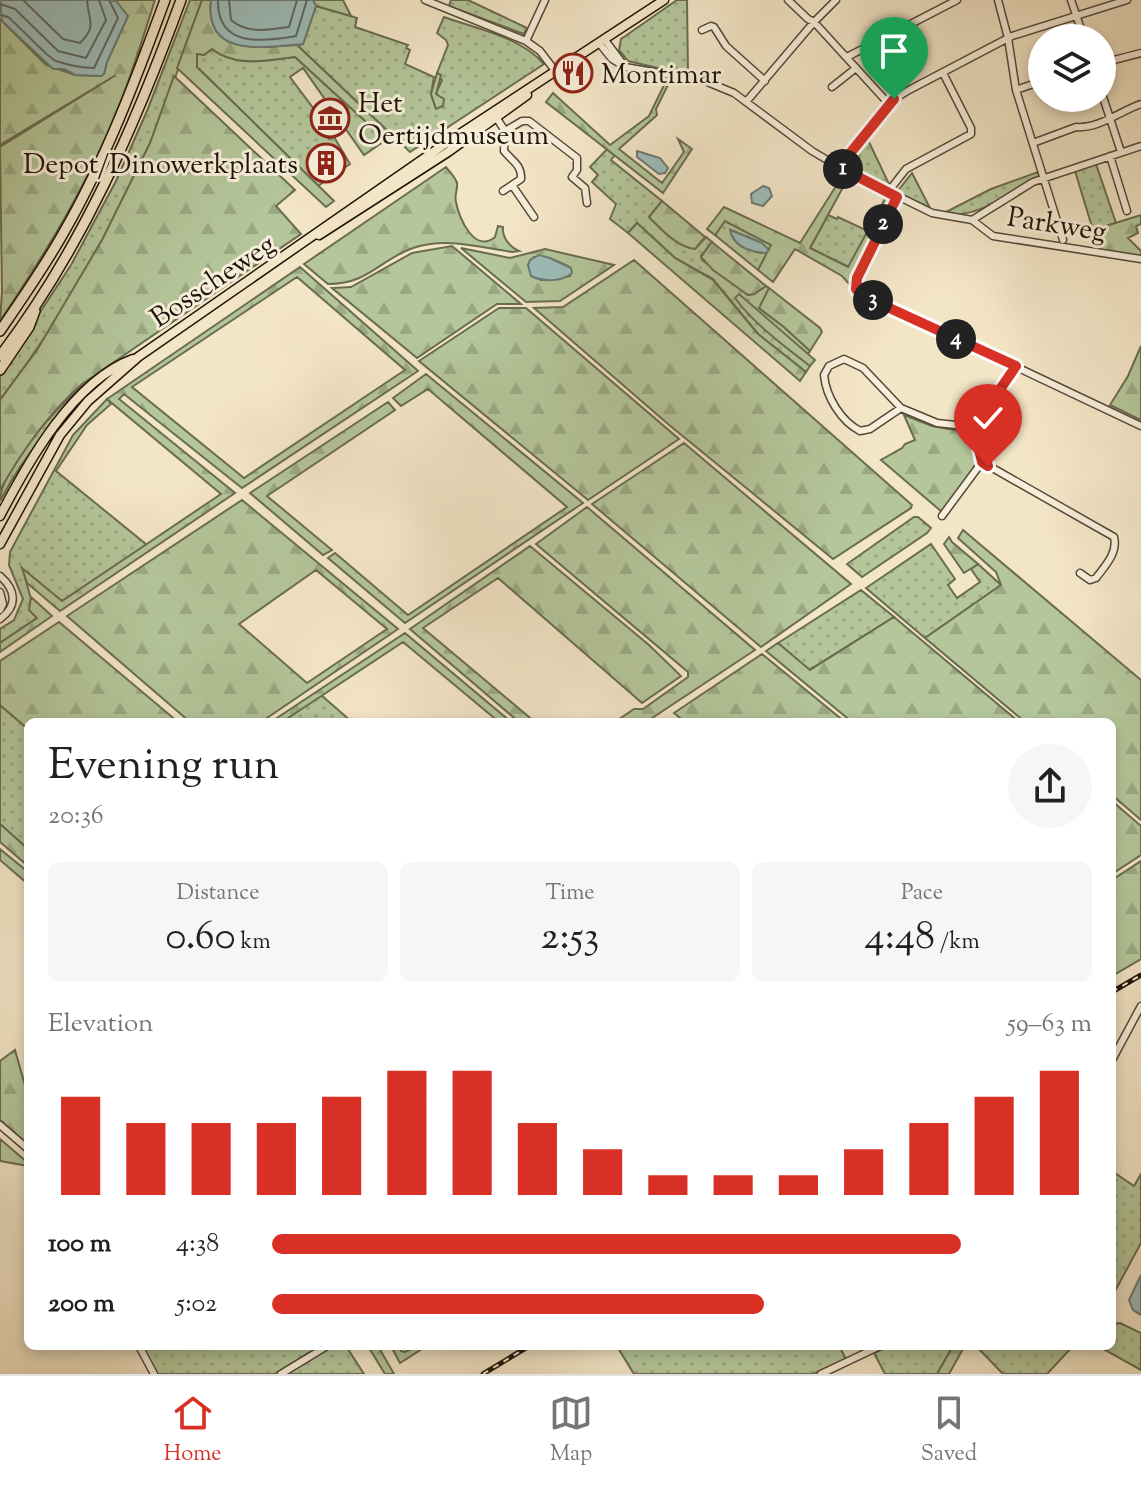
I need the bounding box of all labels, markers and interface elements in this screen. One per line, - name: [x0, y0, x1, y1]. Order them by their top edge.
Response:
- pin: [860, 17, 928, 99]
- map controls: [1028, 24, 1116, 112]
- button: layers: [1028, 24, 1116, 112]
- icon: arrive: [872, 29, 916, 73]
- restaurant icon: Montimar: [552, 52, 594, 94]
- place label: Montimar: [601, 56, 722, 96]
- place label: Het Oertijdmuseum: [358, 85, 549, 157]
- museum icon: Het Oertijdmuseum: [309, 97, 351, 139]
- building icon: Depot/Dinowerkplaats: [305, 142, 347, 184]
- place label: Depot/Dinowerkplaats: [23, 146, 298, 186]
- pin: 1: [823, 149, 863, 189]
- text: 1: [839, 153, 847, 185]
- street label: Parkweg: [1004, 198, 1109, 254]
- pin: 2: [863, 204, 903, 244]
- text: 2: [878, 208, 888, 240]
- street label: Bosscheweg: [143, 226, 284, 339]
- pin: 3: [853, 280, 893, 320]
- text: 3: [869, 284, 877, 316]
- pin: 4: [936, 319, 976, 359]
- text: 4: [950, 323, 962, 355]
- pin: [954, 384, 1022, 466]
- icon: check: [966, 396, 1010, 440]
- text: Evening run: [48, 736, 280, 799]
- button: share: [1008, 744, 1092, 828]
- text: 20:36: [48, 798, 104, 835]
- text: Distance: [177, 878, 259, 910]
- text: Time: [546, 878, 594, 910]
- text: Pace: [901, 878, 943, 910]
- text: 0.60: [165, 910, 236, 967]
- text: 2:53: [541, 910, 599, 967]
- text: 4:48: [864, 910, 935, 967]
- text: km: [236, 927, 271, 959]
- text: /km: [935, 927, 980, 959]
- text: Elevation: [48, 1006, 153, 1043]
- text: 59–63 m: [1007, 1006, 1092, 1043]
- text: 100 m: [48, 1226, 111, 1263]
- text: 4:38: [176, 1226, 219, 1263]
- text: 200 m: [48, 1286, 115, 1323]
- text: 5:02: [176, 1286, 217, 1323]
- tab: Home: [164, 1391, 221, 1471]
- tab: Map: [549, 1391, 593, 1471]
- tab: Saved: [921, 1391, 977, 1471]

